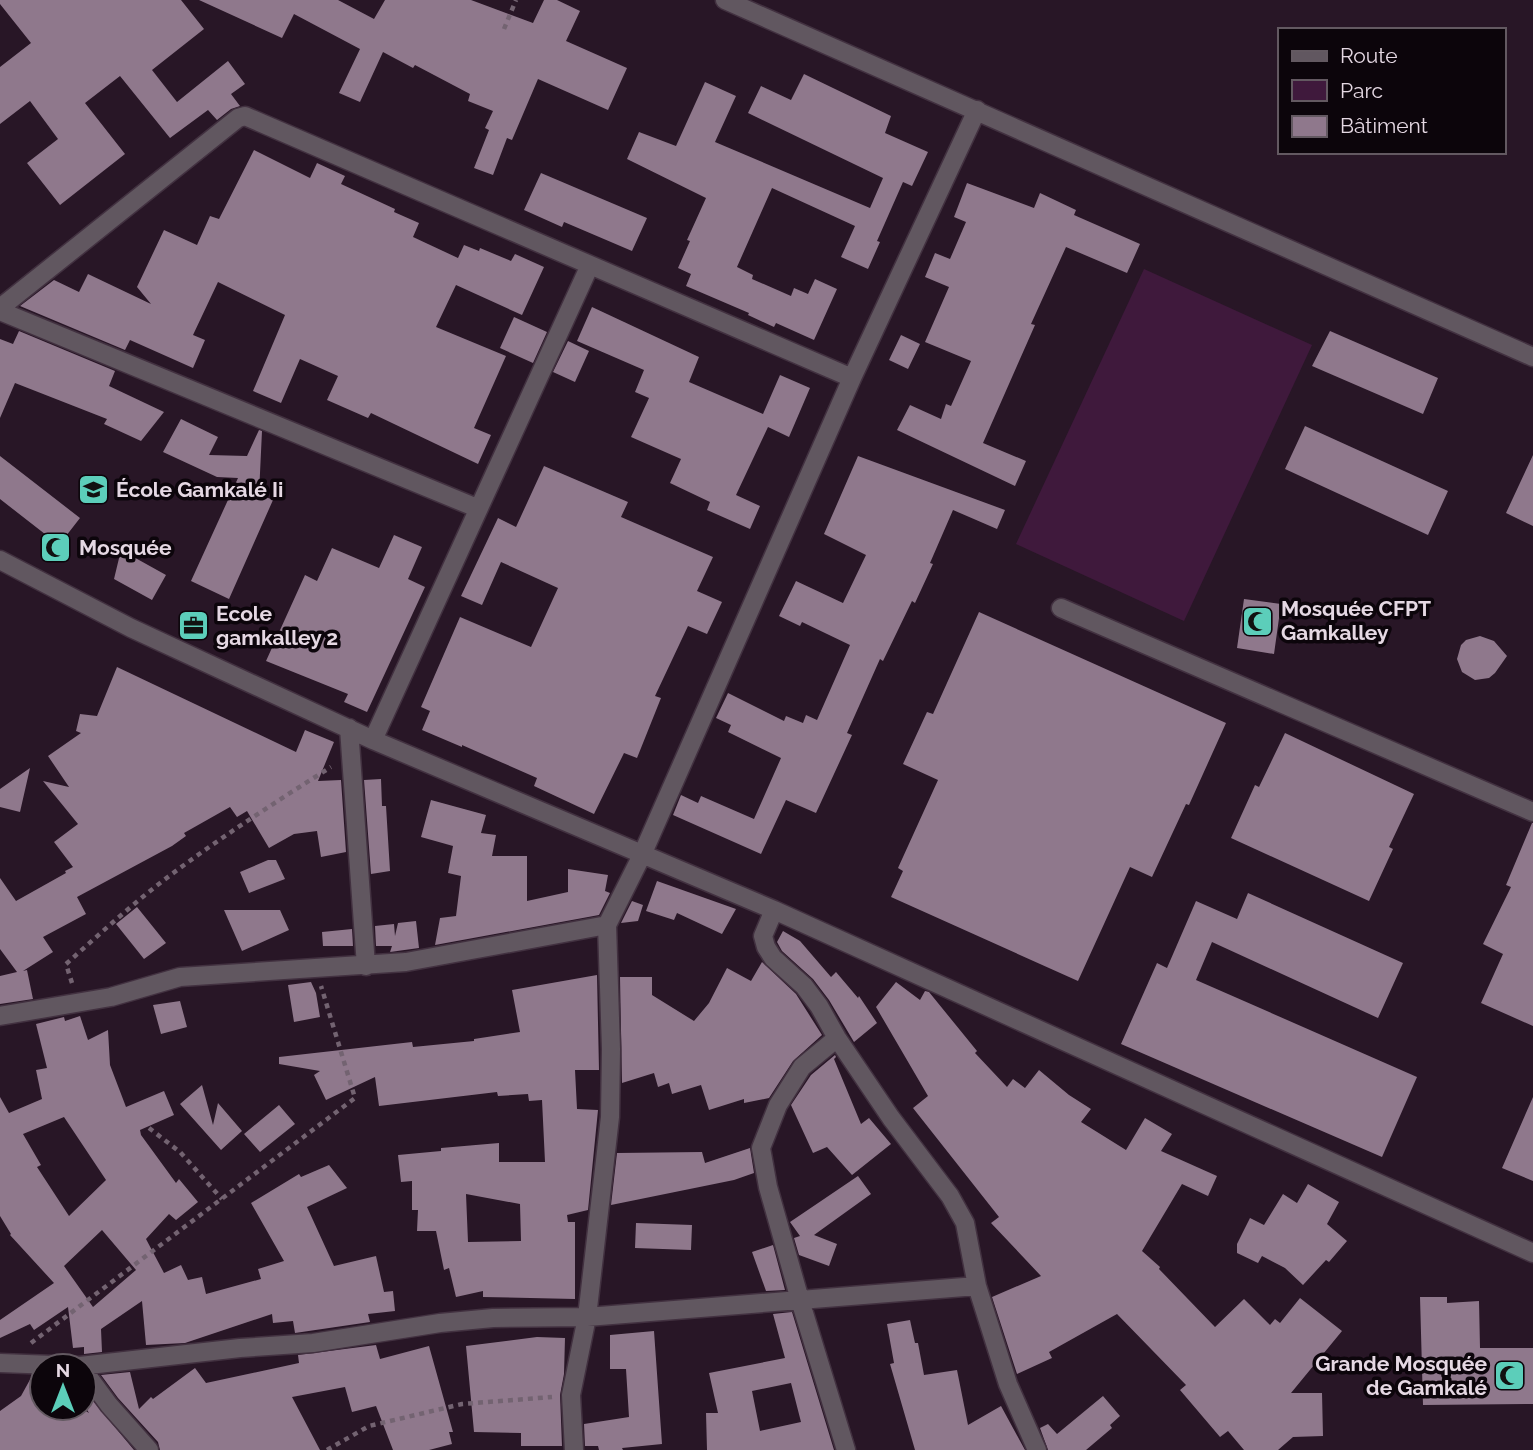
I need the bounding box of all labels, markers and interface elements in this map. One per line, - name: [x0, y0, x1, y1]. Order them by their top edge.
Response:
- legend: [1278, 28, 1505, 154]
- text: Route: [1340, 43, 1398, 68]
- text: Parc: [1340, 78, 1383, 103]
- text: Bâtiment: [1340, 113, 1428, 138]
- school or university icon: École Gamkalé Ii: [76, 473, 110, 507]
- place label: École Gamkalé Ii: [116, 477, 283, 502]
- mosque icon: Mosquée: [39, 531, 73, 565]
- place label: Mosquée: [79, 535, 172, 560]
- place label: Mosquée CFPT Gamkalley: [1281, 596, 1431, 645]
- place label: Ecole gamkalley 2: [216, 601, 338, 650]
- mosque icon: Mosquée CFPT Gamkalley: [1241, 604, 1275, 638]
- office icon: Ecole gamkalley 2: [176, 609, 210, 643]
- place label: Grande Mosquée de Gamkalé: [1315, 1351, 1487, 1400]
- north arrow: [28, 1352, 98, 1422]
- text: N: [56, 1359, 70, 1381]
- mosque icon: Grande Mosquée de Gamkalé: [1493, 1359, 1527, 1393]

